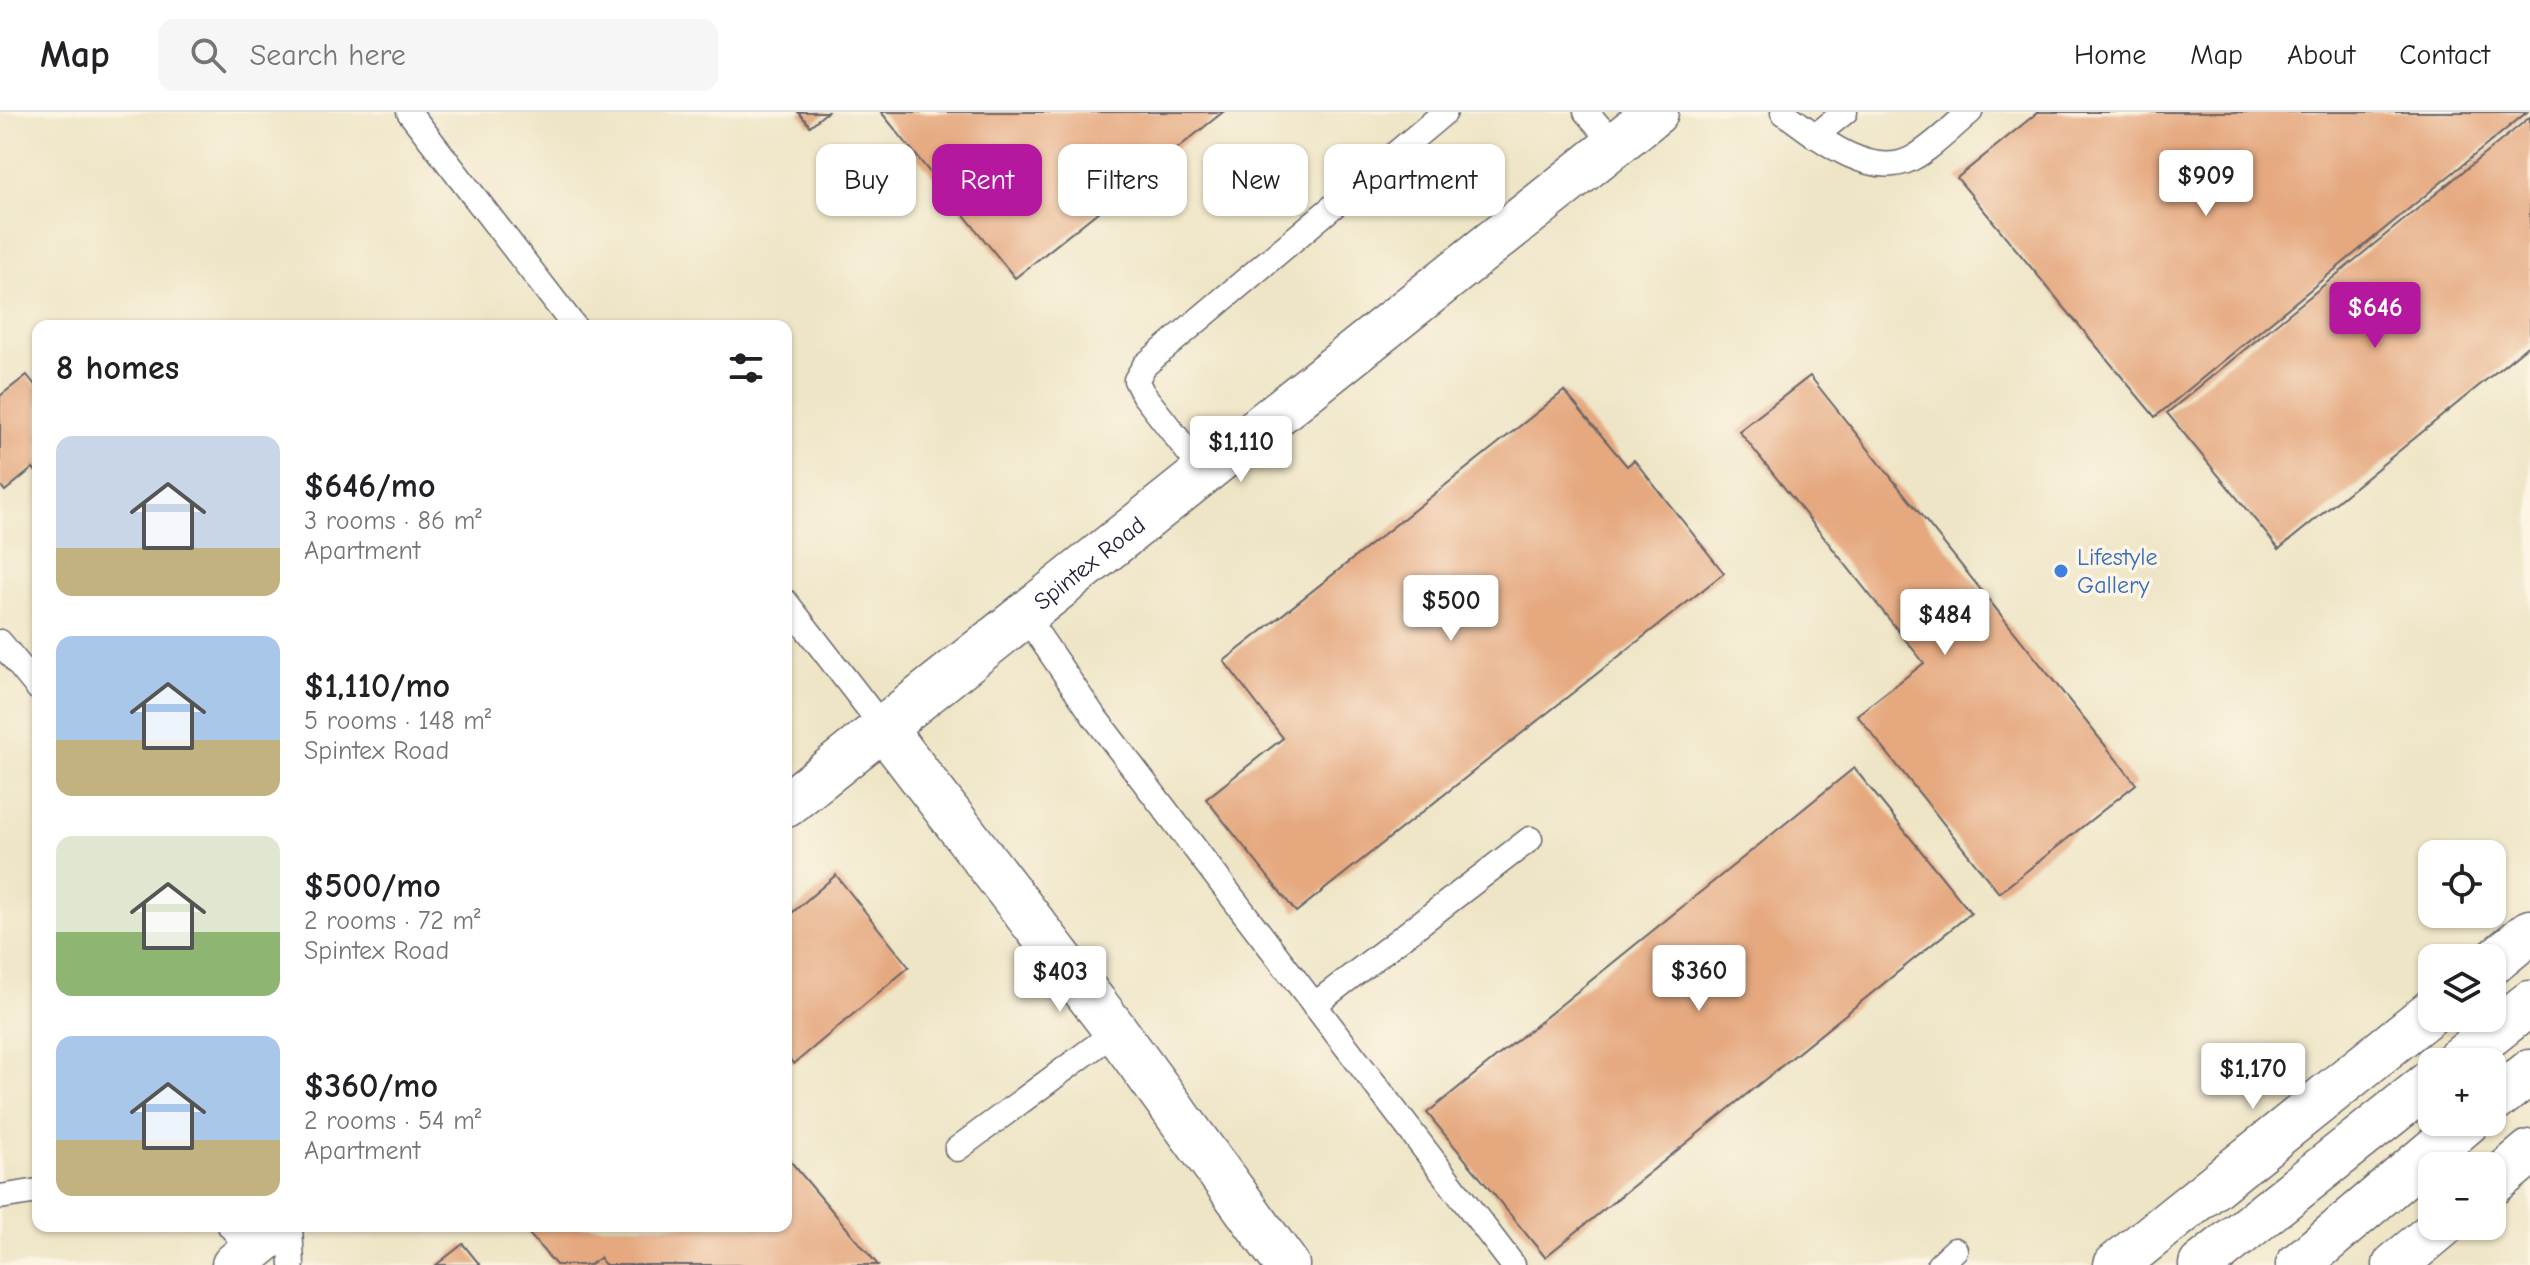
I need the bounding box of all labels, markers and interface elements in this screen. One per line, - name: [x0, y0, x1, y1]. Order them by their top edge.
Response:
- search box: [158, 19, 718, 91]
- text: Map: [40, 33, 110, 77]
- icon: search: [186, 33, 230, 77]
- text: Search here: [250, 38, 406, 73]
- text: Home: [2074, 39, 2146, 71]
- text: Map: [2190, 39, 2243, 71]
- text: About: [2287, 39, 2355, 71]
- text: Contact: [2399, 39, 2490, 71]
- chip: Buy: [816, 144, 916, 216]
- chip: Rent: [932, 144, 1042, 216]
- chip: Filters: [1058, 144, 1187, 216]
- chip: New: [1203, 144, 1308, 216]
- chip: Apartment: [1324, 144, 1505, 216]
- pin: $909: [2159, 150, 2253, 218]
- text: $909: [2177, 161, 2235, 191]
- pin: $646: [2328, 282, 2422, 350]
- text: $646: [2347, 293, 2403, 323]
- icon: filters: [724, 346, 768, 390]
- text: 8 homes: [56, 348, 179, 388]
- pin: $1,110: [1176, 416, 1306, 484]
- text: $1,110: [1208, 427, 1274, 457]
- text: $646/mo: [304, 466, 436, 506]
- icon: home: [120, 468, 216, 564]
- text: 3 rooms · 86 m²: [304, 506, 482, 536]
- street label: Spintex Road: [1028, 511, 1151, 616]
- text: Apartment: [304, 536, 420, 566]
- place label: Lifestyle Gallery: [2077, 543, 2158, 599]
- marker: Lifestyle Gallery: [2052, 562, 2070, 580]
- pin: $500: [1404, 575, 1498, 643]
- text: $500: [1421, 586, 1481, 616]
- pin: $484: [1898, 589, 1992, 657]
- text: $484: [1918, 600, 1972, 630]
- text: $1,110/mo: [304, 666, 450, 706]
- icon: home: [120, 668, 216, 764]
- text: 5 rooms · 148 m²: [304, 706, 491, 736]
- text: Spintex Road: [304, 736, 449, 766]
- map controls: [2418, 840, 2506, 1240]
- button: locate: [2418, 840, 2506, 928]
- text: $500/mo: [304, 866, 441, 906]
- icon: home: [120, 868, 216, 964]
- text: 2 rooms · 72 m²: [304, 906, 481, 936]
- text: Spintex Road: [304, 936, 449, 966]
- button: layers: [2418, 944, 2506, 1032]
- pin: $360: [1652, 945, 1746, 1013]
- pin: $403: [1013, 946, 1107, 1014]
- text: $360: [1671, 956, 1727, 986]
- text: $403: [1032, 957, 1088, 987]
- pin: $1,170: [2188, 1043, 2318, 1111]
- button: +: [2418, 1048, 2506, 1136]
- text: $1,170: [2219, 1054, 2287, 1084]
- text: $360/mo: [304, 1066, 438, 1106]
- icon: home: [120, 1068, 216, 1164]
- text: 2 rooms · 54 m²: [304, 1106, 481, 1136]
- text: Apartment: [304, 1136, 420, 1166]
- button: −: [2418, 1152, 2506, 1240]

